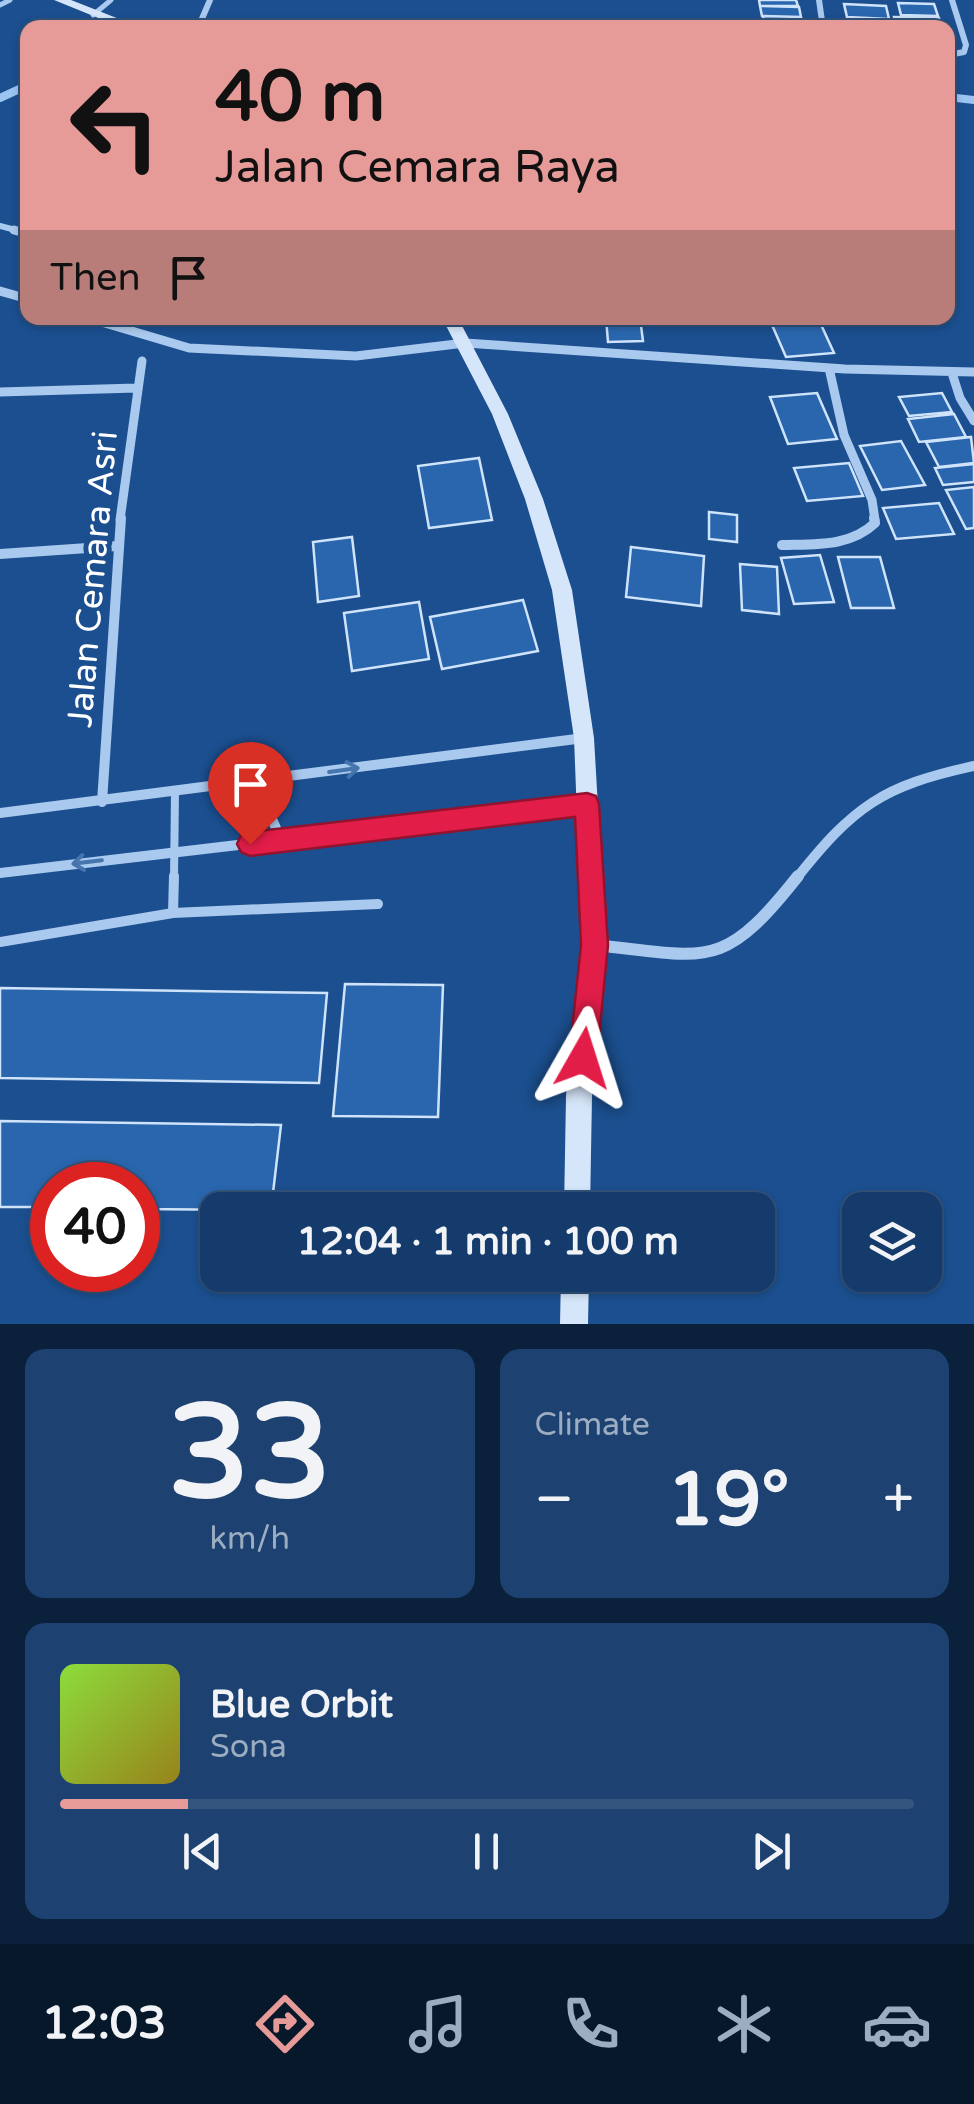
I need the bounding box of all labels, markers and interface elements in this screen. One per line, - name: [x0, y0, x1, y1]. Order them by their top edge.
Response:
- text: 40 m: [215, 56, 385, 140]
- icon: left: [50, 60, 180, 190]
- text: Jalan Cemara Raya: [215, 141, 620, 195]
- icon: arrive: [161, 250, 216, 305]
- text: Then: [50, 255, 141, 301]
- street label: Jalan Cemara Asri: [59, 429, 127, 729]
- pin: [208, 742, 293, 845]
- icon: arrive: [223, 757, 278, 812]
- one-way arrow: [327, 760, 360, 779]
- one-way arrow: [72, 853, 104, 872]
- position arrow: [531, 1006, 635, 1110]
- speed limit sign: 40: [30, 1162, 160, 1292]
- map controls: [842, 1192, 942, 1292]
- button: layers: [842, 1192, 942, 1292]
- text: 12:04 · 1 min · 100 m: [296, 1219, 679, 1265]
- text: 33: [168, 1377, 331, 1533]
- text: Climate: [535, 1406, 650, 1444]
- text: 19°: [667, 1455, 790, 1545]
- text: −: [535, 1467, 574, 1533]
- text: +: [883, 1467, 914, 1533]
- text: km/h: [210, 1520, 290, 1558]
- text: Blue Orbit: [210, 1682, 393, 1728]
- text: Sona: [210, 1728, 287, 1766]
- icon: previous: [175, 1824, 230, 1879]
- icon: pause: [459, 1824, 514, 1879]
- icon: next: [744, 1824, 799, 1879]
- icon: directions: [250, 1989, 320, 2059]
- icon: music: [403, 1989, 473, 2059]
- icon: phone: [556, 1989, 626, 2059]
- icon: climate: [709, 1989, 779, 2059]
- icon: car: [862, 1989, 932, 2059]
- text: 12:03: [42, 1997, 166, 2051]

